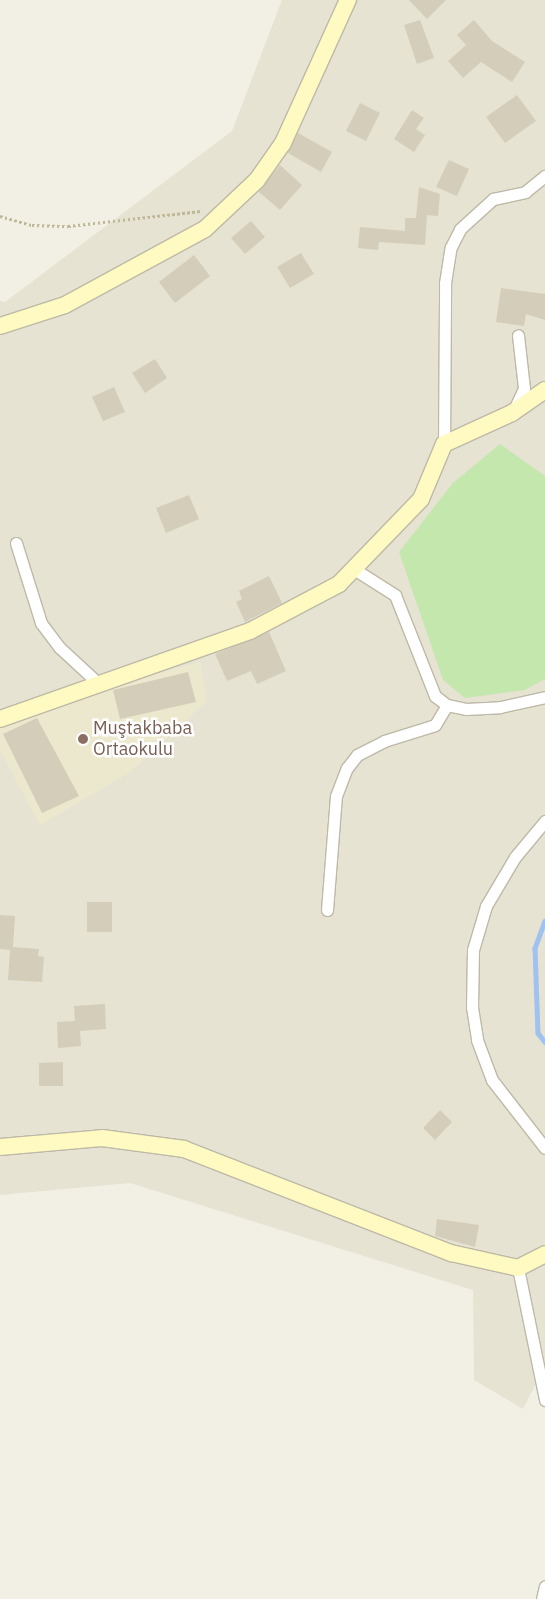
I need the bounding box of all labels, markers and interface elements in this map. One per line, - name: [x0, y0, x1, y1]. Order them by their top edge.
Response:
- place label: Muştakbaba Ortaokulu: [93, 718, 192, 761]
- marker: Muştakbaba Ortaokulu: [77, 733, 89, 745]

